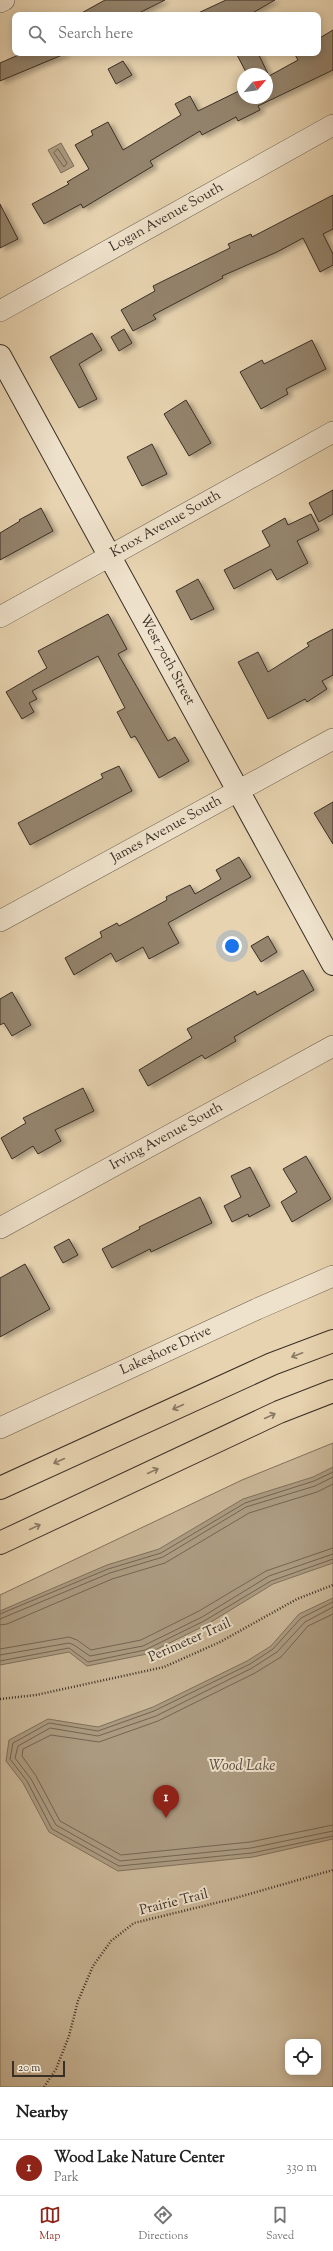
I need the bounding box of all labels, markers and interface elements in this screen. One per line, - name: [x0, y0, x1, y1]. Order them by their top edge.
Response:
- search box: [12, 12, 321, 56]
- icon: search: [26, 23, 48, 45]
- text: Search here: [58, 24, 133, 45]
- north arrow: [237, 68, 273, 104]
- street label: Logan Avenue South: [106, 178, 227, 258]
- street label: Knox Avenue South: [107, 486, 225, 563]
- street label: West 70th Street: [134, 612, 200, 709]
- street label: James Avenue South: [107, 791, 226, 869]
- your location: [222, 936, 242, 956]
- street label: Irving Avenue South: [107, 1098, 227, 1176]
- street label: Lakeshore Drive: [117, 1321, 215, 1381]
- one-way arrow: [291, 1351, 303, 1359]
- one-way arrow: [172, 1404, 184, 1411]
- one-way arrow: [264, 1412, 276, 1419]
- one-way arrow: [54, 1458, 66, 1465]
- one-way arrow: [147, 1467, 159, 1474]
- one-way arrow: [29, 1523, 41, 1530]
- street label: Perimeter Trail: [145, 1614, 235, 1668]
- water label: Wood Lake: [209, 1756, 275, 1777]
- pin: 1: [153, 1785, 179, 1818]
- street label: Prairie Trail: [138, 1885, 211, 1921]
- map controls: [285, 2039, 321, 2075]
- button: locate: [285, 2039, 321, 2075]
- scale bar: [12, 2059, 65, 2078]
- text: 20 m: [18, 2060, 40, 2076]
- text: Nearby: [16, 2101, 68, 2125]
- text: Wood Lake Nature Center: [54, 2148, 225, 2169]
- text: 1: [27, 2159, 31, 2177]
- text: 330 m: [286, 2159, 317, 2177]
- text: Park: [54, 2169, 79, 2187]
- tab: Map: [39, 2204, 61, 2244]
- tab: Directions: [139, 2204, 188, 2244]
- tab: Saved: [266, 2204, 294, 2244]

